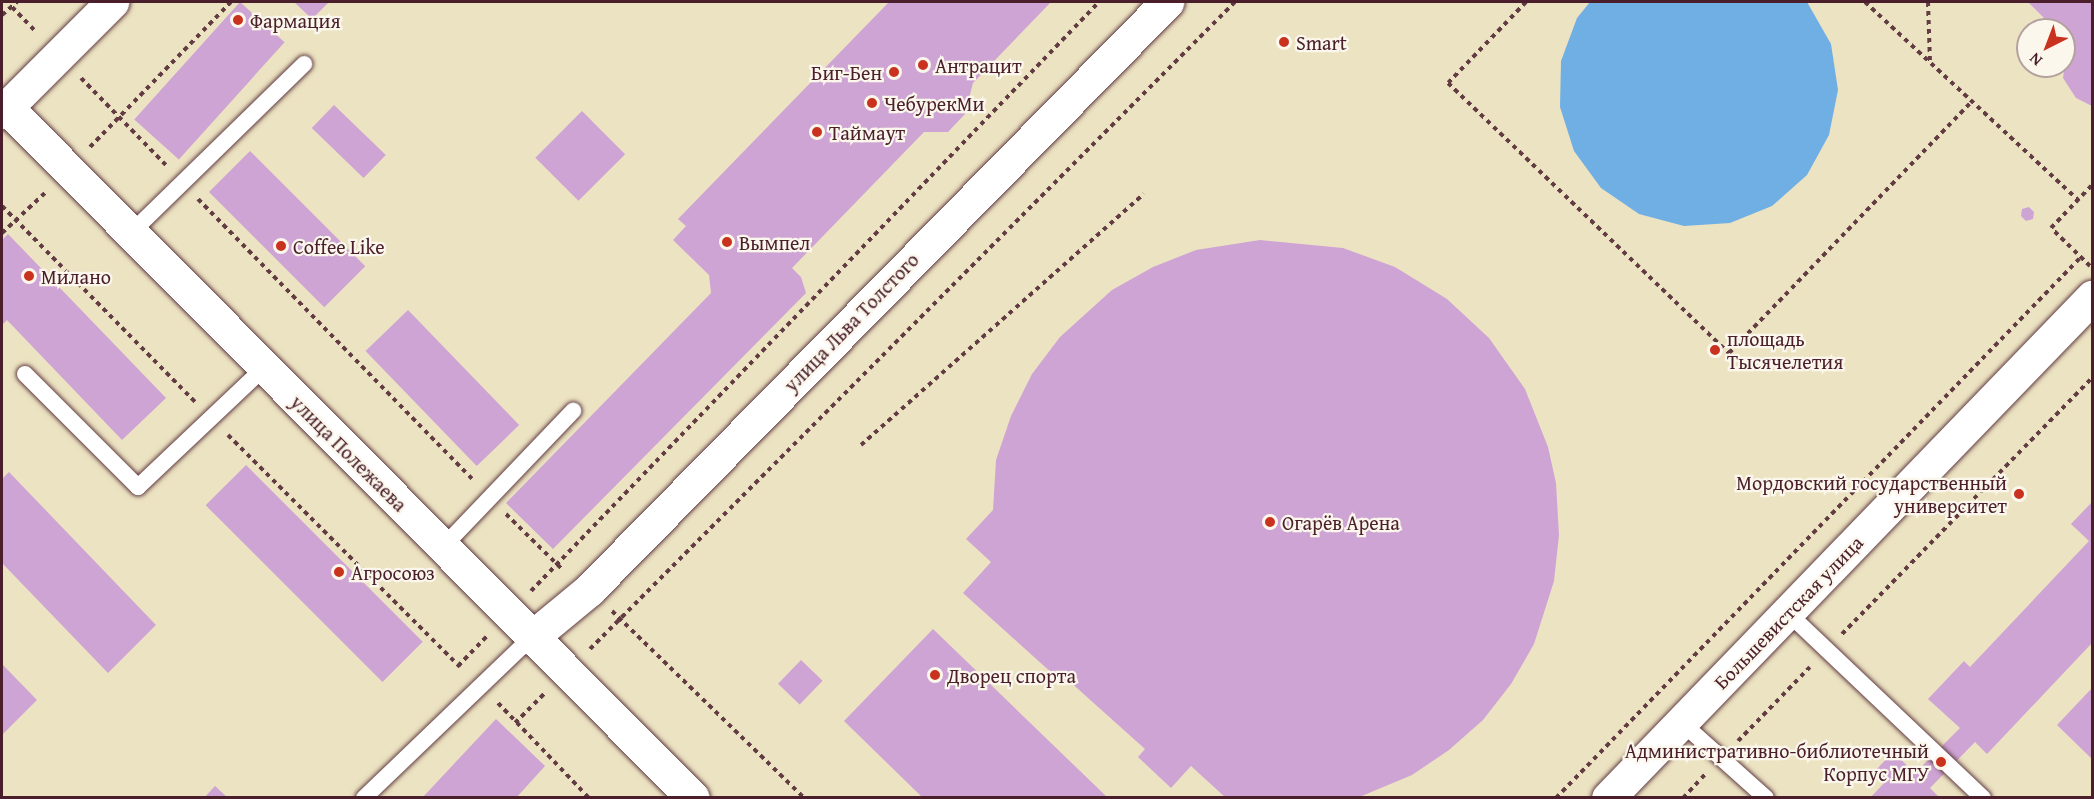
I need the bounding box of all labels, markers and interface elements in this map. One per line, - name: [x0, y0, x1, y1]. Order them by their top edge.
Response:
- place label: Фармация: [250, 8, 341, 32]
- marker: Фармация: [231, 13, 245, 27]
- north arrow: [2016, 18, 2076, 78]
- place label: Smart: [1296, 30, 1347, 54]
- marker: Smart: [1277, 35, 1291, 49]
- text: N: [2023, 47, 2047, 72]
- place label: Антрацит: [935, 53, 1022, 77]
- marker: Антрацит: [916, 58, 930, 72]
- place label: Биг-Бен: [811, 60, 882, 84]
- marker: Биг-Бен: [887, 65, 901, 79]
- place label: ЧебурекМи: [884, 91, 984, 115]
- marker: ЧебурекМи: [865, 96, 879, 110]
- place label: Таймаут: [829, 120, 905, 144]
- marker: Таймаут: [810, 125, 824, 139]
- place label: Вымпел: [739, 230, 810, 254]
- place label: Coffee Like: [293, 234, 385, 258]
- marker: Вымпел: [720, 235, 734, 249]
- marker: Coffee Like: [274, 239, 288, 253]
- street label: улица Льва Толстого: [778, 247, 924, 397]
- place label: Милано: [41, 264, 111, 288]
- marker: Милано: [22, 269, 36, 283]
- place label: площадь Тысячелетия: [1727, 326, 1843, 373]
- marker: площадь Тысячелетия: [1708, 343, 1722, 357]
- street label: улица Полежаева: [286, 390, 412, 516]
- place label: Мордовский государственный университет: [1736, 470, 2007, 517]
- marker: Мордовский государственный университет: [2012, 487, 2026, 501]
- place label: Огарёв Арена: [1282, 510, 1400, 534]
- marker: Огарёв Арена: [1263, 515, 1277, 529]
- street label: Большевистская улица: [1708, 530, 1868, 694]
- place label: Агросоюз: [351, 560, 435, 584]
- marker: Агросоюз: [332, 565, 346, 579]
- place label: Дворец cпорта: [947, 663, 1076, 687]
- marker: Дворец cпорта: [928, 668, 942, 682]
- place label: Административно-библиотечный Корпус МГУ: [1625, 738, 1929, 785]
- marker: Административно-библиотечный Корпус МГУ: [1934, 755, 1948, 769]

